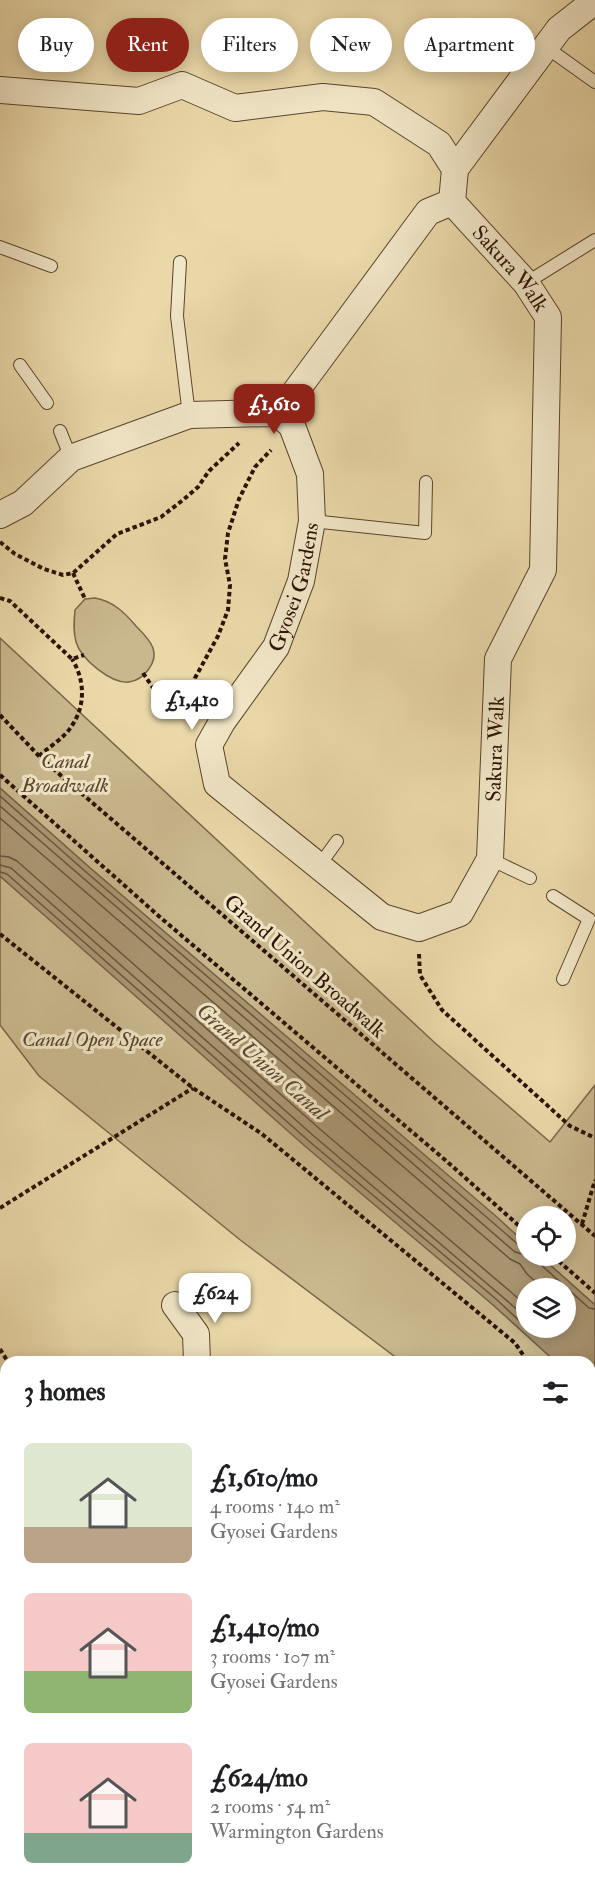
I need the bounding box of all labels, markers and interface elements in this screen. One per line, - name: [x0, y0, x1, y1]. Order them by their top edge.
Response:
- chip: Buy: [18, 18, 94, 72]
- chip: Rent: [106, 18, 189, 72]
- chip: Filters: [201, 18, 298, 72]
- chip: New: [310, 18, 392, 72]
- chip: Apartment: [404, 18, 535, 72]
- street label: Sakura Walk: [466, 220, 554, 317]
- pin: £1,610: [225, 384, 323, 435]
- text: £1,610: [248, 391, 300, 416]
- street label: Gyosei Gardens: [262, 520, 325, 656]
- pin: £1,410: [143, 680, 241, 731]
- text: £1,410: [165, 687, 219, 712]
- street label: Sakura Walk: [480, 696, 511, 802]
- park label: Canal Broadwalk: [20, 748, 109, 799]
- street label: Grand Union Broadwalk: [218, 889, 391, 1044]
- water label: Grand Union Canal: [191, 997, 335, 1128]
- park label: Canal Open Space: [22, 1026, 163, 1053]
- map controls: [516, 1206, 576, 1338]
- button: locate: [516, 1206, 576, 1266]
- pin: £624: [179, 1273, 251, 1324]
- button: layers: [516, 1278, 576, 1338]
- text: £624: [193, 1280, 237, 1305]
- text: 3 homes: [24, 1376, 105, 1408]
- icon: filters: [539, 1376, 572, 1409]
- text: £1,610/mo: [210, 1462, 318, 1494]
- icon: home: [72, 1467, 144, 1539]
- text: 4 rooms · 140 m²: [210, 1494, 340, 1519]
- text: Gyosei Gardens: [210, 1519, 338, 1544]
- text: £1,410/mo: [210, 1612, 319, 1644]
- icon: home: [72, 1617, 144, 1689]
- text: 3 rooms · 107 m²: [210, 1644, 335, 1669]
- text: Gyosei Gardens: [210, 1669, 338, 1694]
- text: £624/mo: [210, 1762, 308, 1794]
- icon: home: [72, 1767, 144, 1839]
- text: 2 rooms · 54 m²: [210, 1794, 330, 1819]
- text: Warmington Gardens: [210, 1819, 384, 1844]

